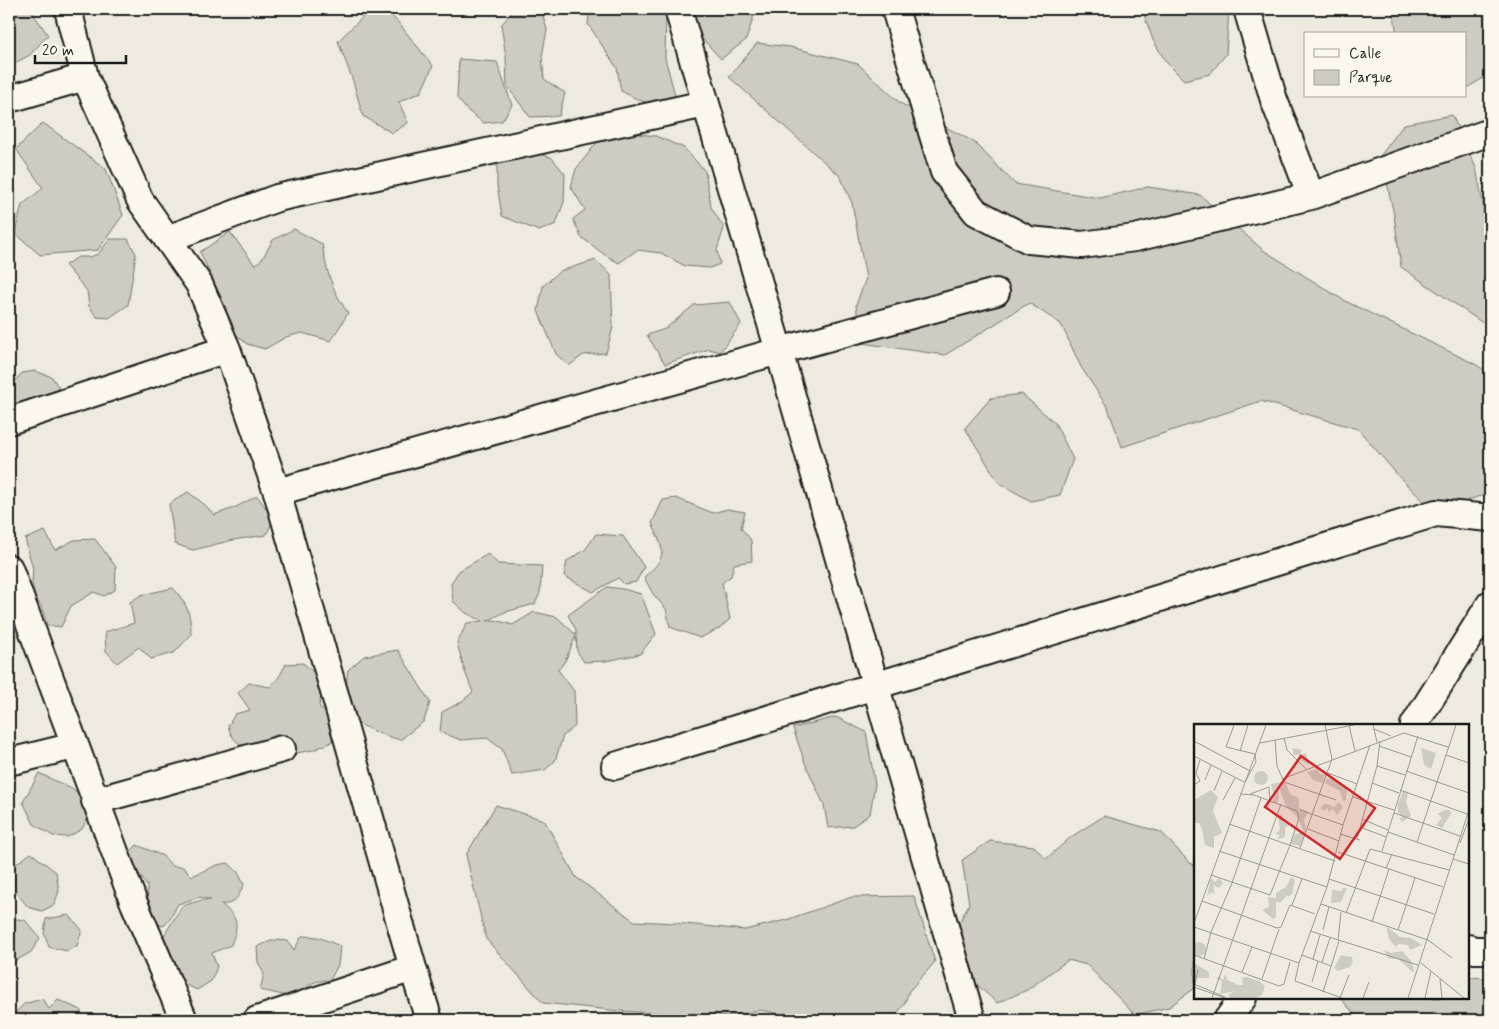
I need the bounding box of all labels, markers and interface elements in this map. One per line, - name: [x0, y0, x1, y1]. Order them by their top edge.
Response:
- scale bar: [35, 32, 126, 64]
- legend: [1304, 32, 1466, 98]
- text: 20 m: [42, 41, 74, 61]
- text: Calle: [1349, 44, 1381, 64]
- text: Parque: [1349, 68, 1392, 88]
- inset map: [1194, 724, 1469, 999]

